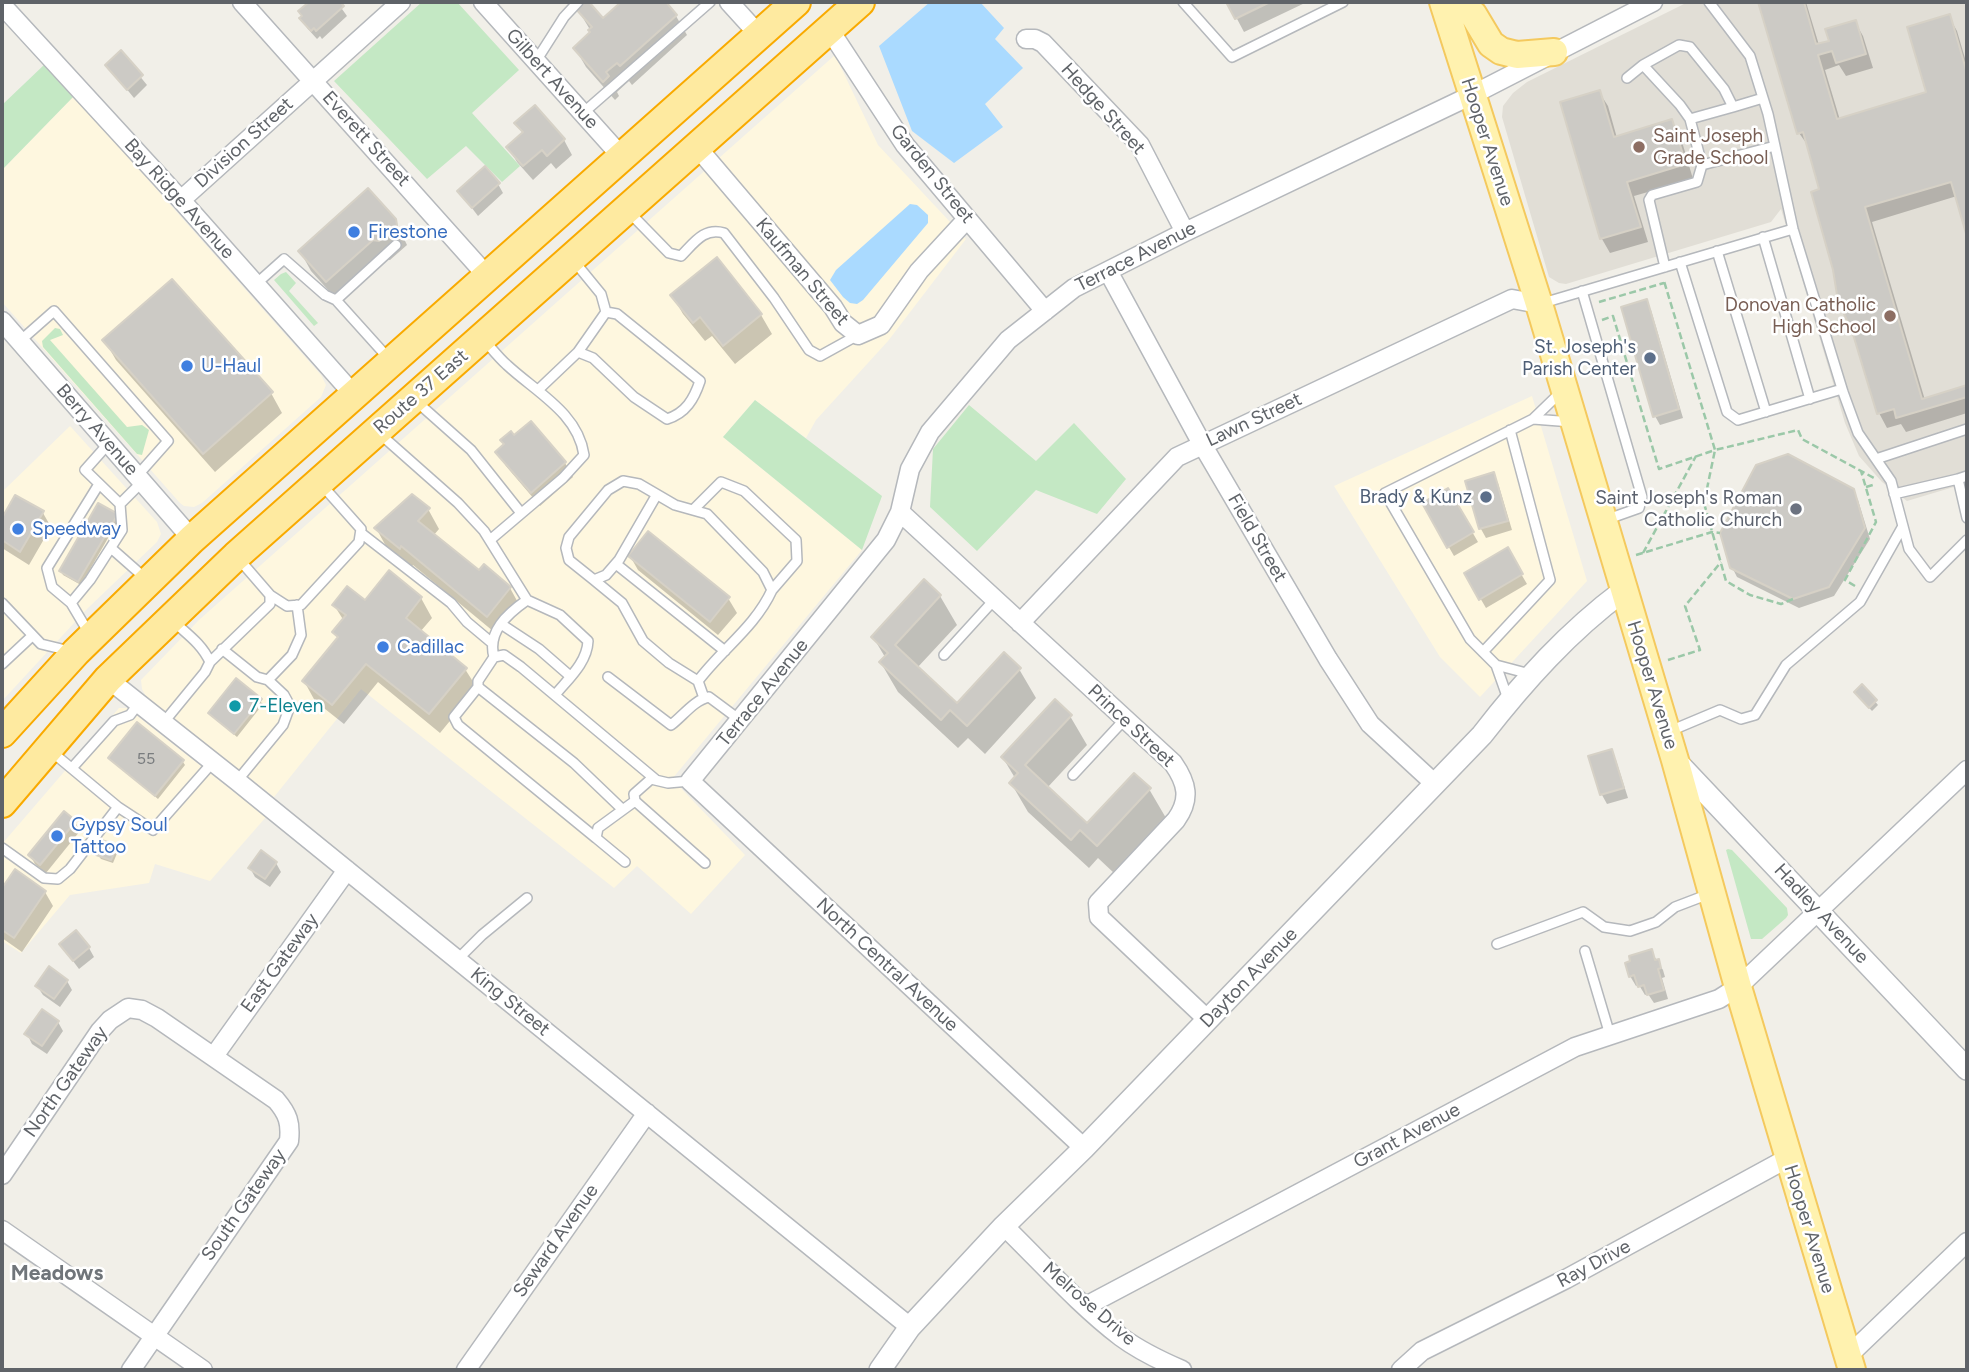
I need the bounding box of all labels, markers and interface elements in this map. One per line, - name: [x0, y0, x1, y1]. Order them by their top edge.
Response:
- street label: Gilbert Avenue: [501, 24, 603, 134]
- street label: Hedge Street: [1056, 59, 1150, 159]
- street label: Hooper Avenue: [1456, 75, 1518, 209]
- street label: Everett Street: [317, 87, 415, 191]
- street label: Division Street: [190, 93, 298, 193]
- street label: Garden Street: [885, 120, 979, 228]
- place label: Saint Joseph Grade School: [1653, 125, 1769, 169]
- street label: Bay Ridge Avenue: [119, 134, 239, 264]
- marker: Saint Joseph Grade School: [1631, 139, 1647, 155]
- street label: Kaufman Street: [750, 214, 854, 330]
- street label: Terrace Avenue: [1072, 217, 1200, 297]
- place label: Firestone: [368, 221, 448, 243]
- marker: Firestone: [346, 224, 362, 240]
- place label: Donovan Catholic High School: [1725, 294, 1876, 338]
- marker: Donovan Catholic High School: [1882, 308, 1898, 324]
- place label: St. Joseph's Parish Center: [1522, 336, 1636, 380]
- street label: Route 37 East: [369, 345, 473, 439]
- marker: St. Joseph's Parish Center: [1642, 350, 1658, 366]
- place label: U-Haul: [201, 355, 261, 377]
- marker: U-Haul: [179, 358, 195, 374]
- street label: Berry Avenue: [51, 380, 143, 480]
- street label: Lawn Street: [1203, 388, 1305, 452]
- place label: Brady & Kunz: [1359, 486, 1472, 508]
- place label: Saint Joseph's Roman Catholic Church: [1595, 487, 1782, 531]
- marker: Brady & Kunz: [1478, 489, 1494, 505]
- street label: Field Street: [1223, 490, 1291, 586]
- marker: Saint Joseph's Roman Catholic Church: [1788, 501, 1804, 517]
- place label: Speedway: [32, 518, 121, 540]
- marker: Speedway: [10, 521, 26, 537]
- street label: Hooper Avenue: [1622, 618, 1682, 752]
- street label: Terrace Avenue: [713, 635, 813, 751]
- place label: Cadillac: [397, 636, 464, 658]
- marker: Cadillac: [375, 639, 391, 655]
- street label: Prince Street: [1083, 680, 1179, 772]
- place label: 7-Eleven: [249, 695, 323, 717]
- marker: 7-Eleven: [227, 698, 243, 714]
- house number: 55: [137, 749, 155, 769]
- place label: Gypsy Soul Tattoo: [71, 814, 168, 858]
- marker: Gypsy Soul Tattoo: [49, 828, 65, 844]
- street label: Hadley Avenue: [1769, 859, 1873, 969]
- street label: North Central Avenue: [811, 893, 963, 1037]
- street label: East Gateway: [236, 909, 324, 1017]
- street label: Dayton Avenue: [1196, 923, 1302, 1033]
- street label: King Street: [466, 963, 554, 1041]
- street label: North Gateway: [19, 1022, 113, 1142]
- street label: Grant Avenue: [1350, 1098, 1464, 1174]
- street label: South Gateway: [197, 1145, 291, 1265]
- street label: Hooper Avenue: [1779, 1162, 1839, 1296]
- street label: Seward Avenue: [509, 1180, 603, 1302]
- street label: Ray Drive: [1553, 1235, 1635, 1293]
- street label: Melrose Drive: [1038, 1257, 1140, 1351]
- district label: Meadows: [11, 1261, 103, 1287]

